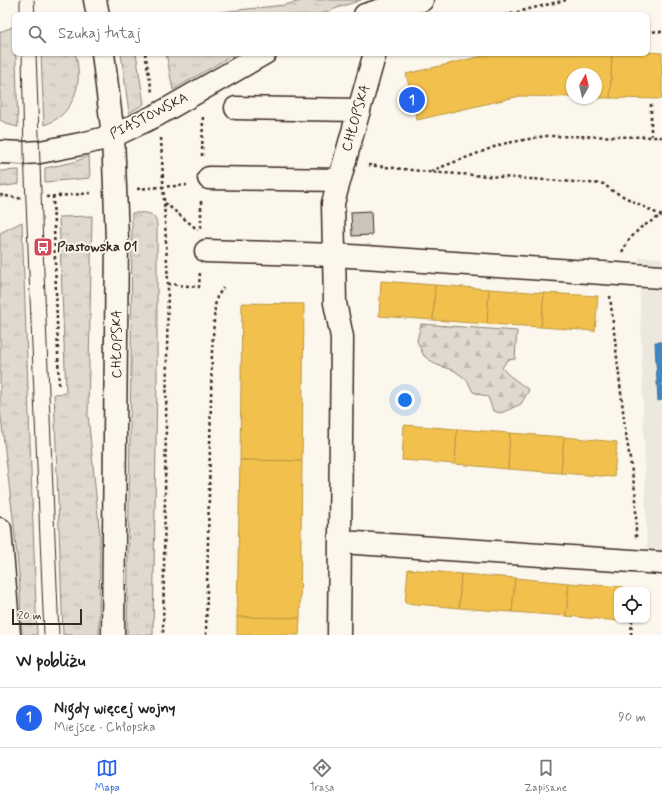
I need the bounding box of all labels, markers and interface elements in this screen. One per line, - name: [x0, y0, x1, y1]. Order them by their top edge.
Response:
- search box: [12, 12, 650, 56]
- icon: search: [26, 23, 48, 45]
- text: Szukaj tutaj: [58, 24, 141, 44]
- north arrow: [566, 68, 602, 104]
- street label: CHŁOPSKA: [338, 82, 374, 154]
- pin: 1: [399, 85, 425, 115]
- street label: PIASTOWSKA: [107, 89, 191, 143]
- bus stop icon: Piastowska 01: [32, 236, 54, 258]
- place label: Piastowska 01: [57, 238, 138, 256]
- street label: CHŁOPSKA: [108, 309, 126, 378]
- your location: [395, 390, 415, 410]
- map controls: [614, 587, 650, 623]
- button: locate: [614, 587, 650, 623]
- scale bar: [12, 607, 82, 626]
- text: 20 m: [18, 609, 41, 623]
- text: W pobliżu: [16, 650, 85, 672]
- text: Nigdy więcej wojny: [54, 699, 176, 719]
- text: 1: [26, 709, 32, 726]
- text: 90 m: [618, 709, 646, 726]
- text: Miejsce · Chłopska: [54, 719, 156, 736]
- tab: Mapa: [95, 757, 120, 795]
- tab: Trasa: [310, 757, 334, 795]
- tab: Zapisane: [524, 757, 567, 795]

